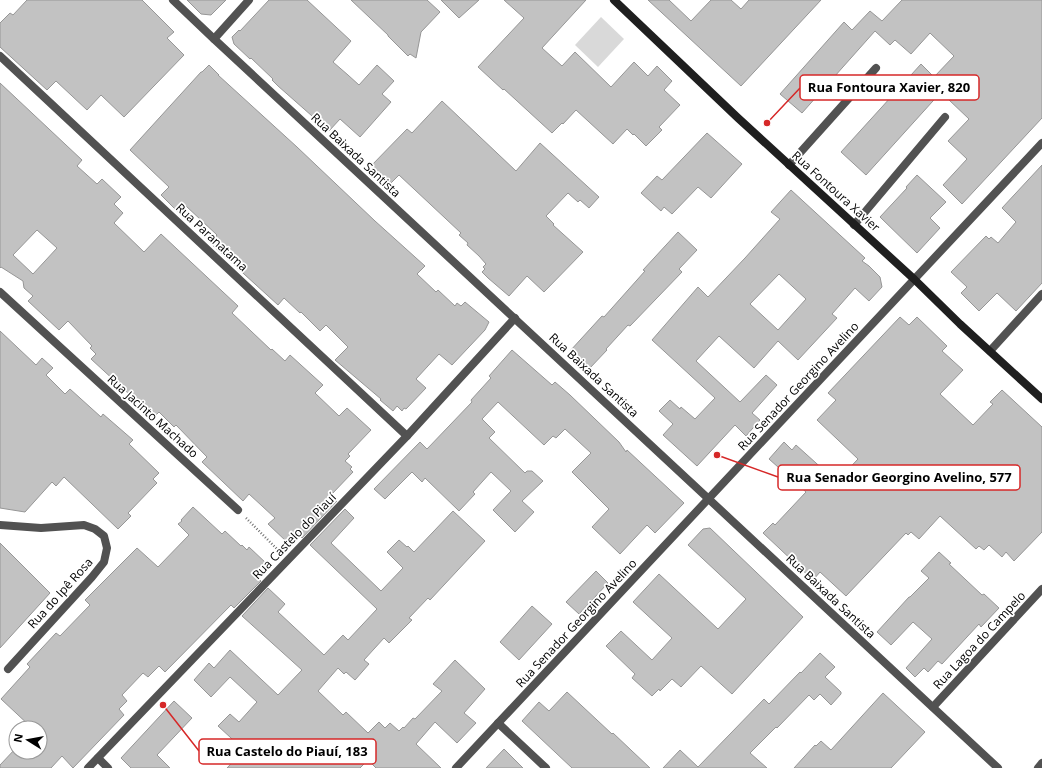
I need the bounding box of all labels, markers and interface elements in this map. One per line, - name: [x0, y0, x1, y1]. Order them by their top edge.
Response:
- callout: Rua Fontoura Xavier, 820: [800, 75, 979, 100]
- text: Rua Fontoura Xavier, 820: [808, 78, 970, 96]
- street label: Rua Baixada Santista: [308, 109, 404, 201]
- street label: Rua Fontoura Xavier: [788, 147, 884, 235]
- street label: Rua Paranatama: [172, 199, 252, 275]
- street label: Rua Senador Georgino Avelino: [734, 318, 862, 454]
- street label: Rua Baixada Santista: [546, 329, 642, 421]
- street label: Rua Jacinto Machado: [104, 371, 202, 461]
- callout: Rua Senador Georgino Avelino, 577: [778, 465, 1020, 490]
- text: Rua Senador Georgino Avelino, 577: [786, 468, 1012, 486]
- street label: Rua Castelo do Piauí: [248, 488, 340, 583]
- street label: Rua Baixada Santista: [783, 550, 879, 642]
- street label: Rua do Ipê Rosa: [24, 554, 96, 632]
- street label: Rua Senador Georgino Avelino: [512, 555, 640, 691]
- street label: Rua Lagoa do Campelo: [929, 587, 1029, 693]
- north arrow: [8, 720, 48, 760]
- text: N: [9, 732, 26, 744]
- callout: Rua Castelo do Piauí, 183: [199, 739, 376, 764]
- text: Rua Castelo do Piauí, 183: [206, 742, 368, 760]

